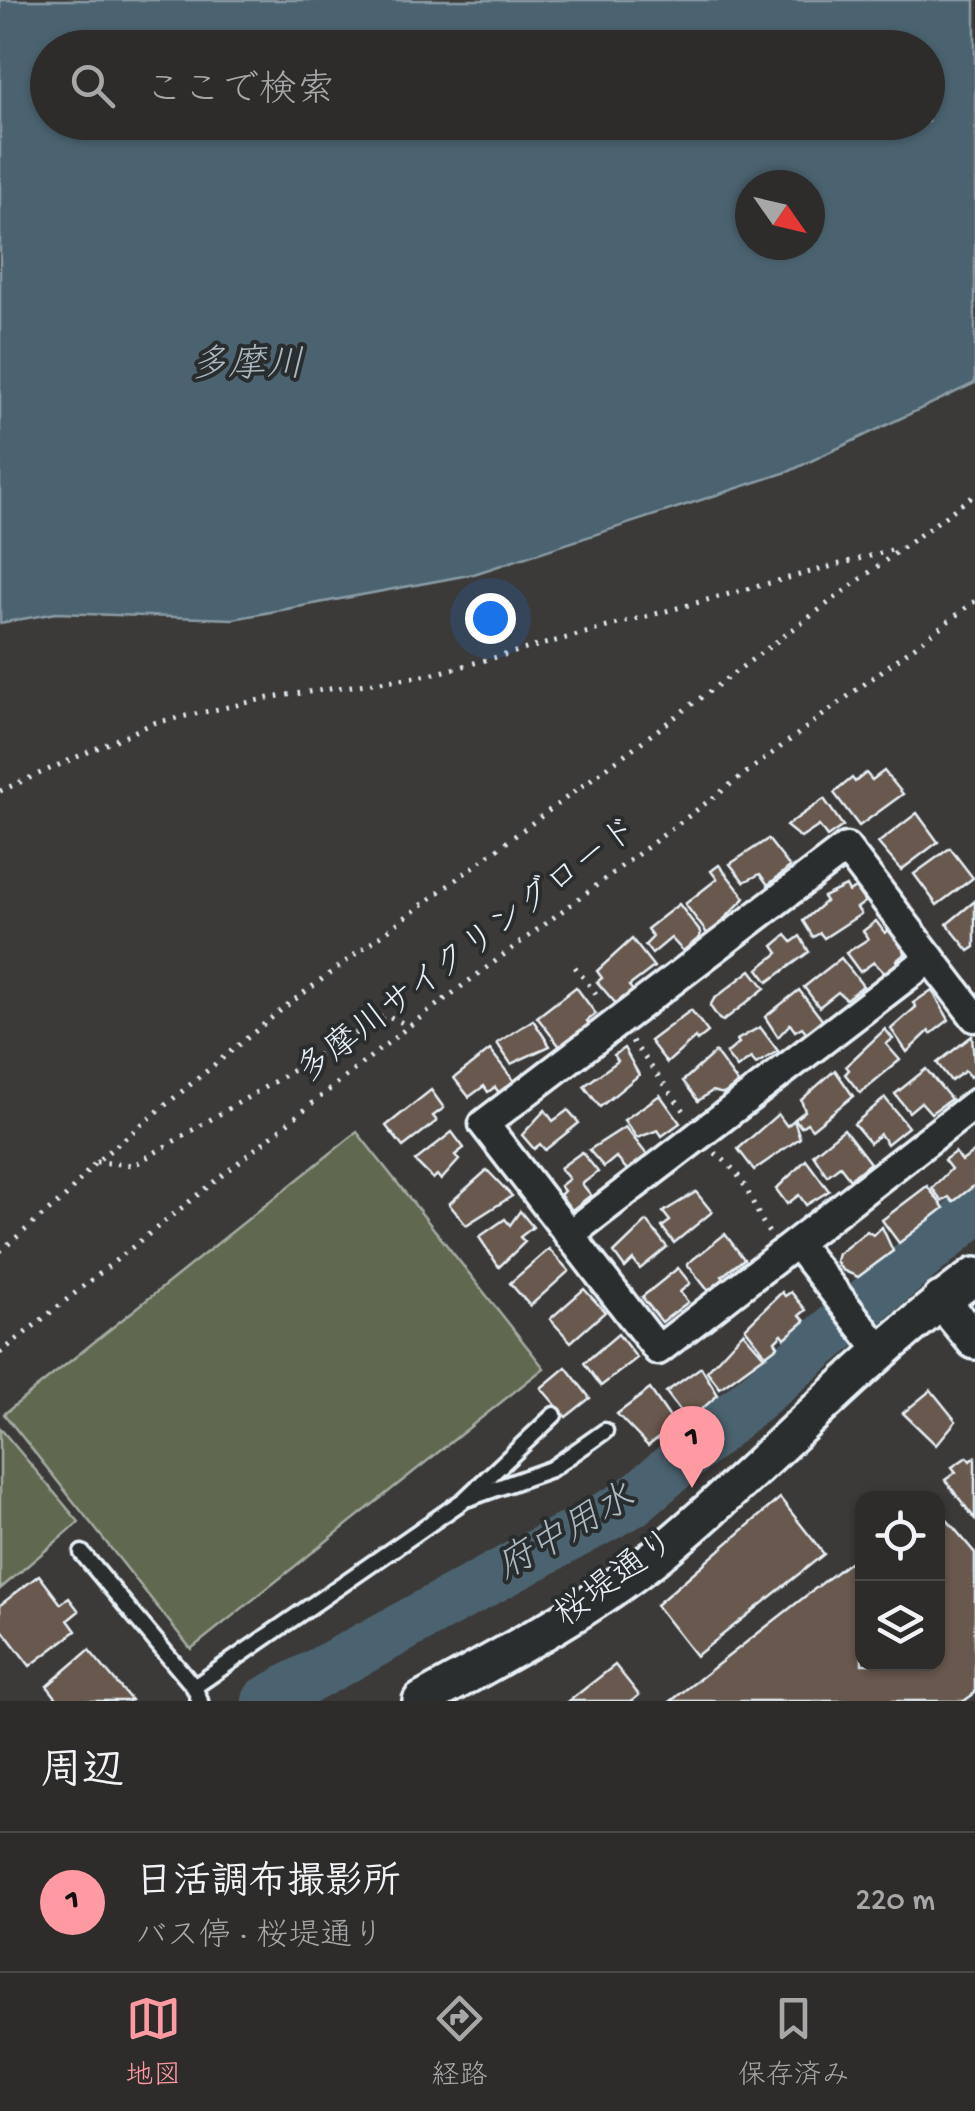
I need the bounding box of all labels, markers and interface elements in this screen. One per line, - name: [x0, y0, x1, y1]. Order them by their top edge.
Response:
- search box: [30, 30, 945, 140]
- icon: search: [65, 58, 120, 113]
- text: ここで検索: [145, 71, 335, 115]
- north arrow: [735, 170, 825, 260]
- water label: 多摩川: [190, 343, 304, 390]
- your location: [465, 593, 516, 644]
- street label: 多摩川サイクリングロード: [289, 809, 648, 1094]
- pin: 1: [660, 1406, 724, 1488]
- water label: 府中用水: [489, 1475, 644, 1592]
- map controls: [855, 1491, 945, 1671]
- button: locate: [855, 1491, 945, 1581]
- street label: 桜堤通り: [548, 1521, 686, 1638]
- button: layers: [855, 1581, 945, 1671]
- text: 周辺: [40, 1750, 124, 1799]
- text: 日活調布撮影所: [135, 1863, 401, 1907]
- text: 1: [66, 1883, 79, 1921]
- text: 220 m: [855, 1883, 935, 1921]
- text: バス停 · 桜堤通り: [135, 1919, 384, 1957]
- tab: 地図: [125, 1991, 181, 2094]
- tab: 経路: [431, 1991, 488, 2094]
- tab: 保存済み: [738, 1991, 850, 2094]

